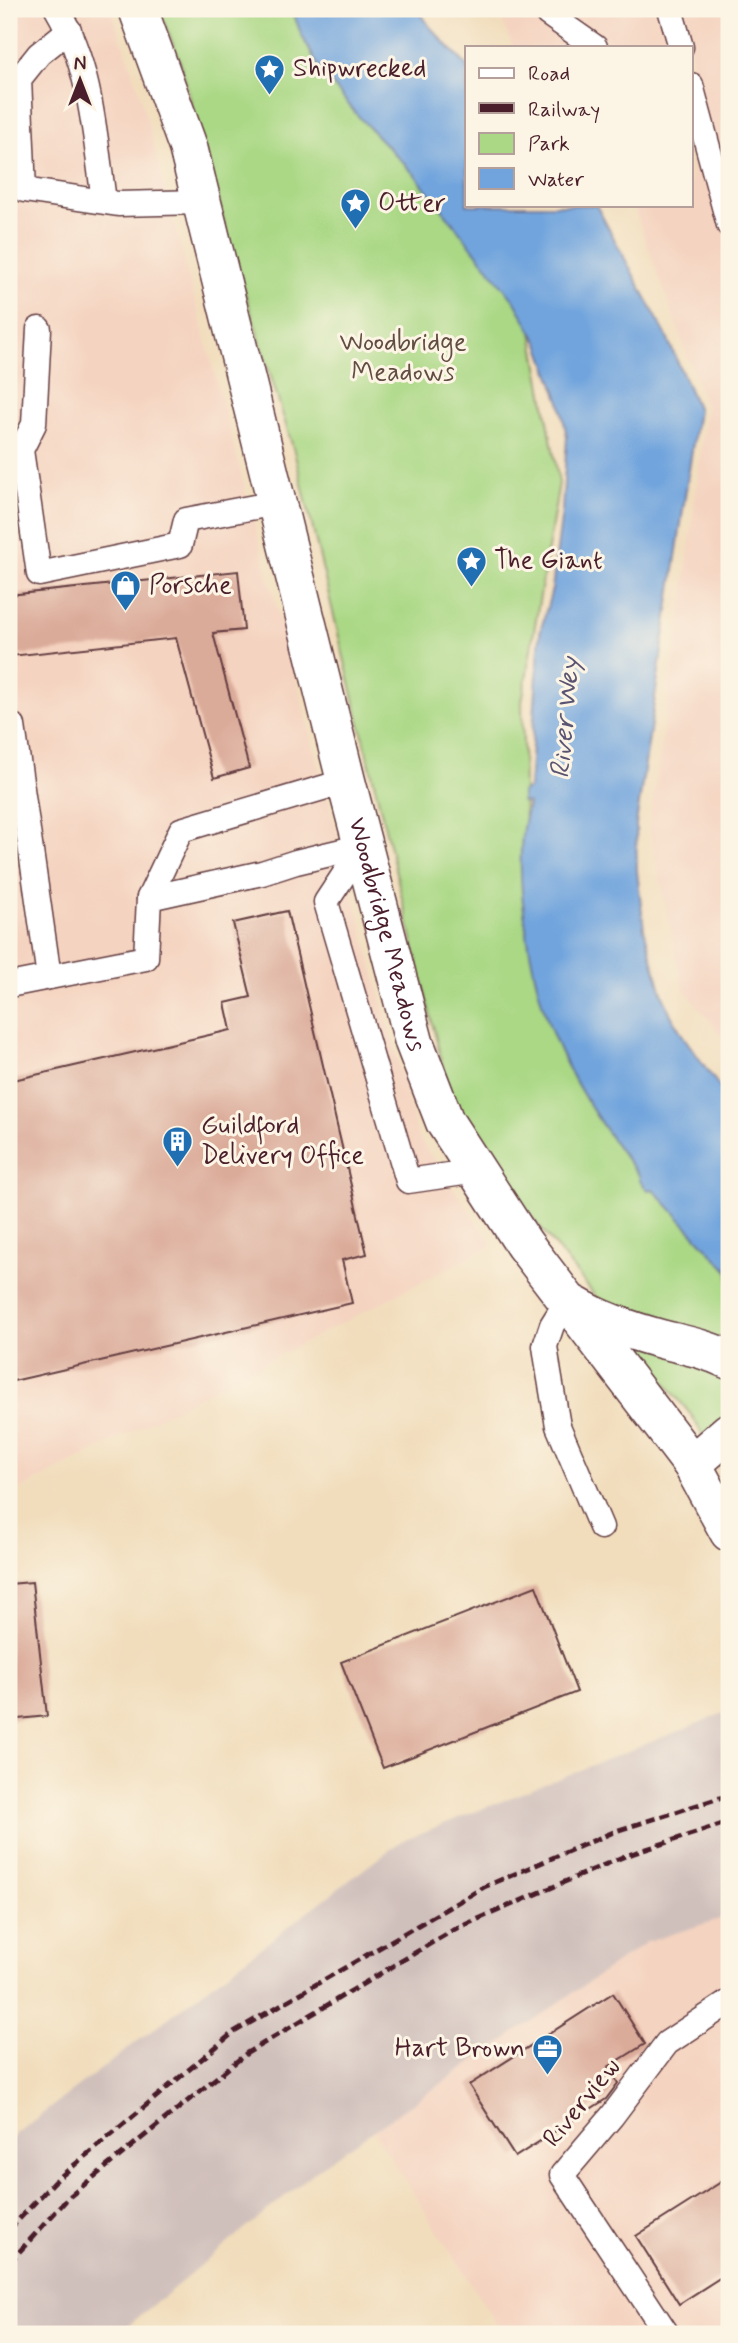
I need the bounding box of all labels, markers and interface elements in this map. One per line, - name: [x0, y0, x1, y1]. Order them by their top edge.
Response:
- north arrow: [46, 46, 116, 116]
- legend: [465, 46, 692, 206]
- text: N: [74, 52, 86, 77]
- place icon: Shipwrecked: [253, 52, 287, 96]
- place label: Shipwrecked: [293, 52, 426, 86]
- text: Road: [528, 60, 570, 88]
- text: Railway: [528, 96, 600, 124]
- text: Park: [528, 130, 570, 158]
- text: Water: [528, 166, 584, 194]
- place icon: Otter: [338, 187, 372, 231]
- place label: Otter: [378, 187, 446, 221]
- park label: Woodbridge Meadows: [339, 326, 467, 390]
- place icon: The Giant: [454, 544, 488, 588]
- place label: The Giant: [494, 544, 603, 578]
- shop icon: Porsche: [109, 569, 143, 613]
- place label: Porsche: [149, 569, 232, 603]
- water label: River Wey: [542, 654, 590, 780]
- street label: Woodbridge Meadows: [339, 814, 433, 1057]
- place label: Guildford Delivery Office: [201, 1109, 364, 1173]
- building icon: Guildford Delivery Office: [161, 1124, 195, 1168]
- place label: Hart Brown: [395, 2032, 525, 2066]
- office icon: Hart Brown: [531, 2032, 565, 2076]
- street label: Riverview: [536, 2051, 628, 2155]

